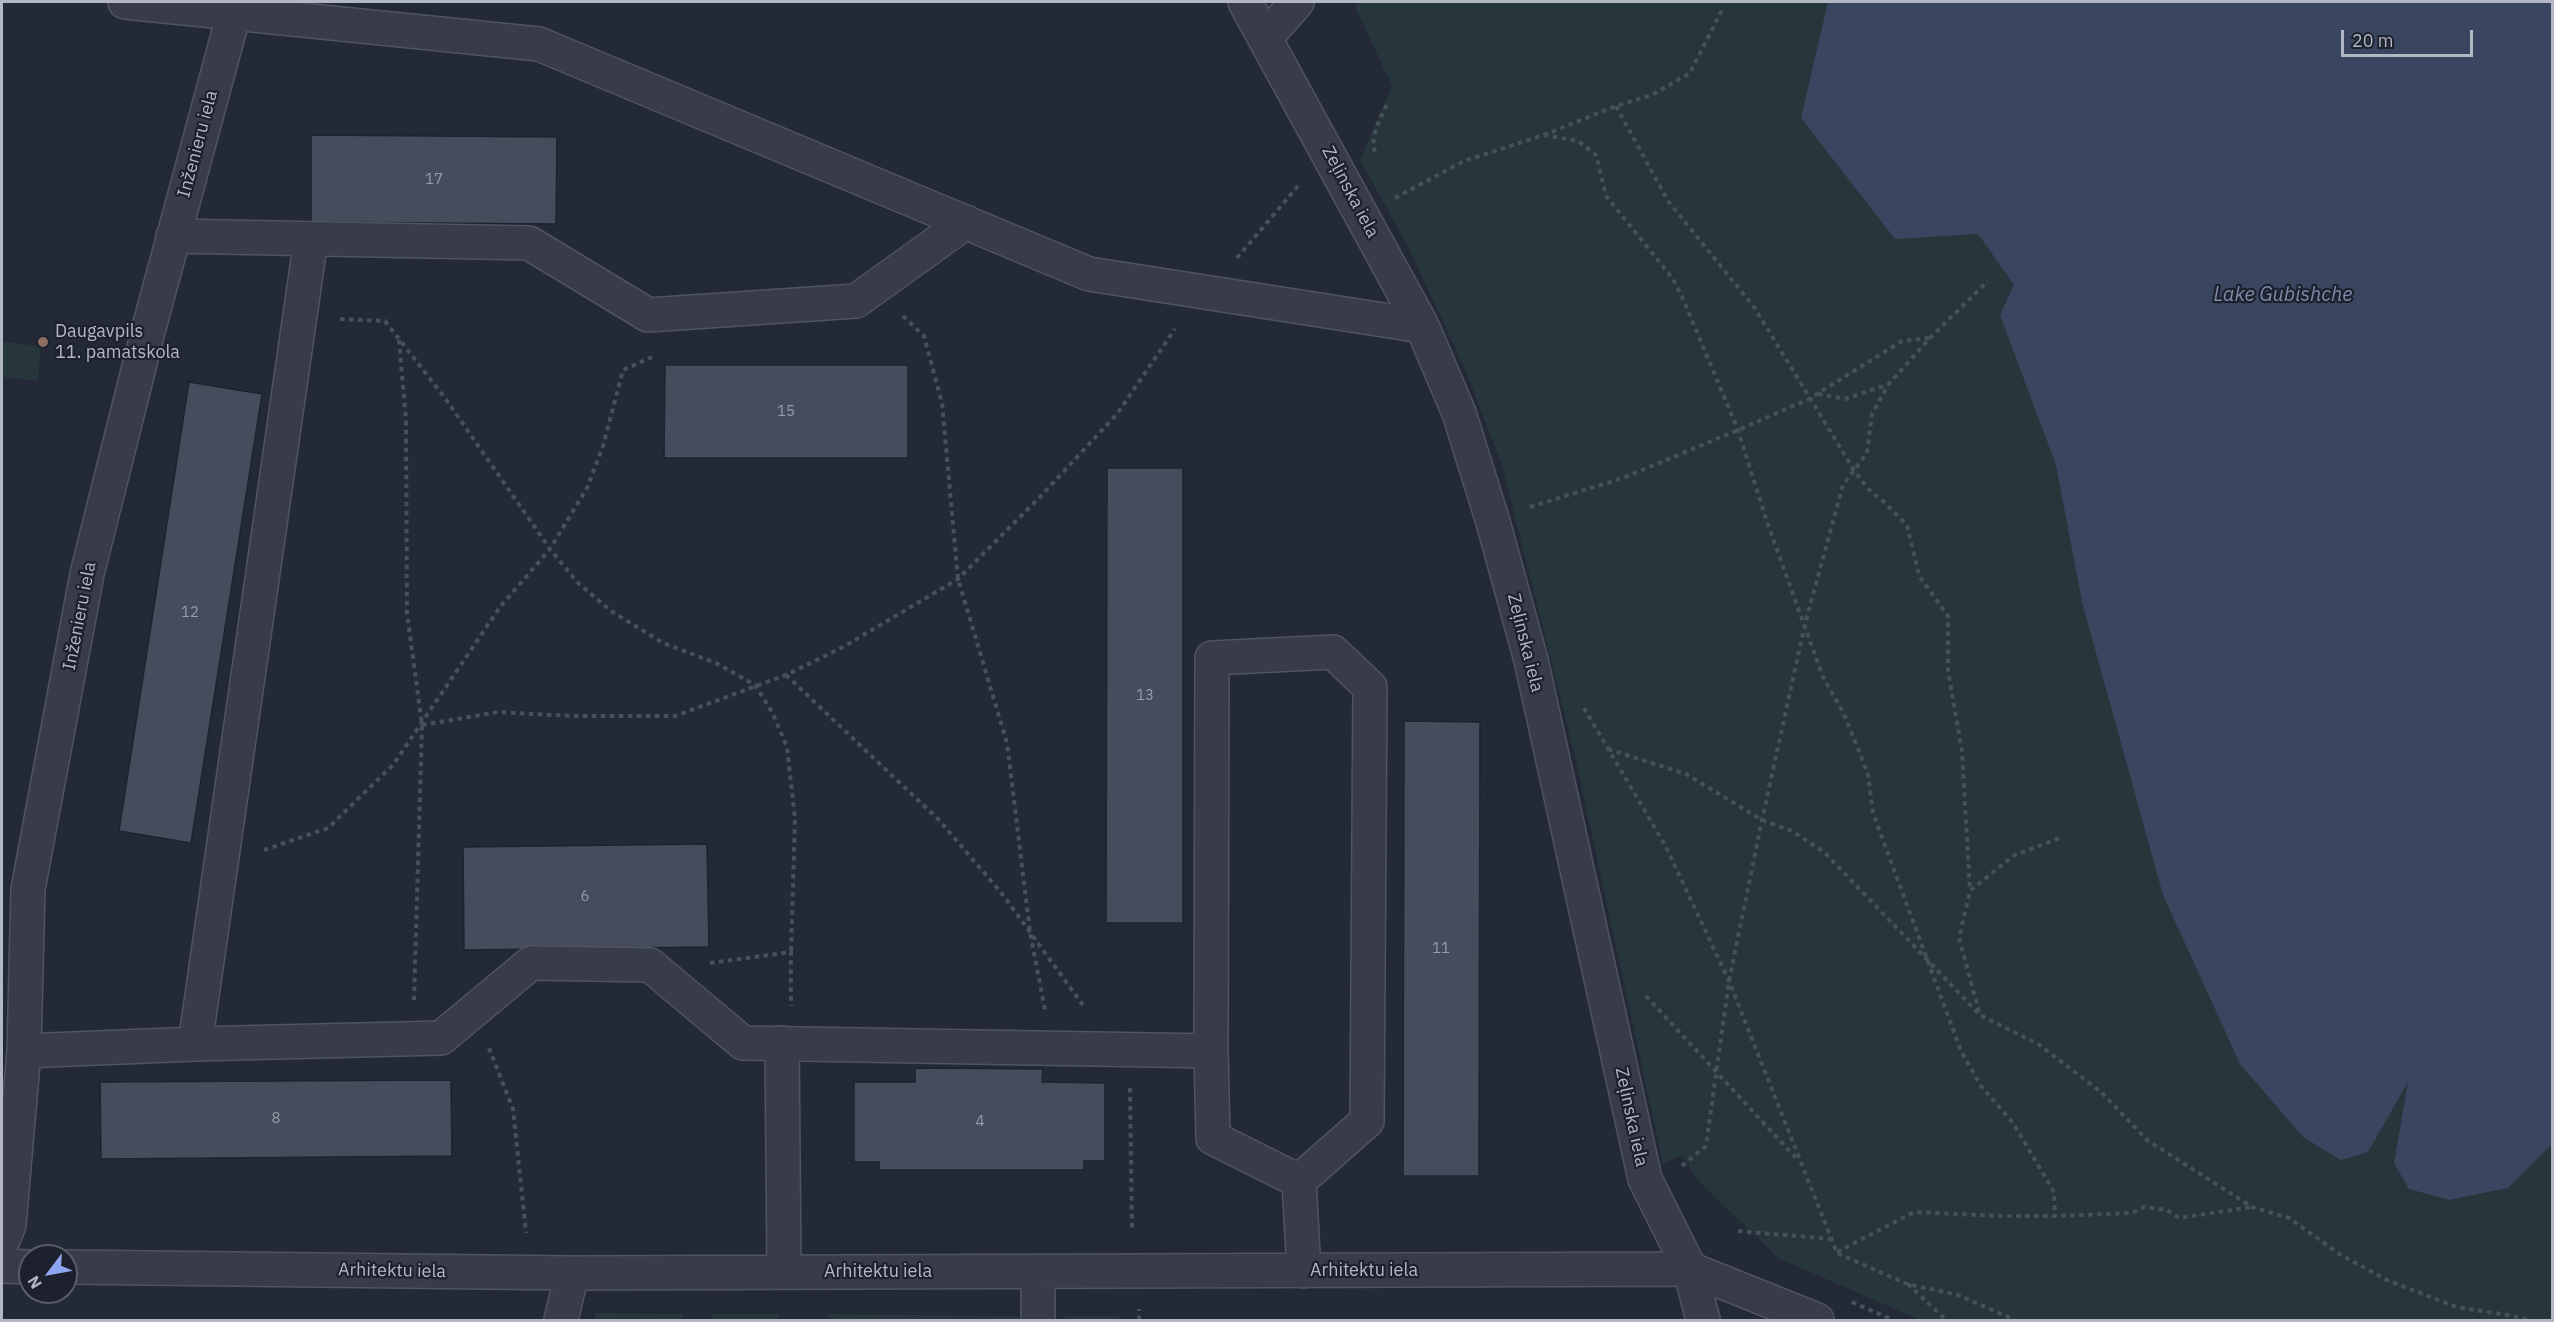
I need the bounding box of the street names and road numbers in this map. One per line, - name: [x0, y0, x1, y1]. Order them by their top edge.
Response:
- street label: Inženieru iela: [173, 88, 223, 200]
- street label: Zeļinska iela: [1317, 142, 1383, 242]
- street label: Inženieru iela: [59, 560, 101, 672]
- street label: Zeļinska iela: [1502, 592, 1548, 694]
- street label: Zeļinska iela: [1610, 1065, 1652, 1169]
- street label: Arhitektu iela: [338, 1259, 446, 1283]
- street label: Arhitektu iela: [1310, 1260, 1418, 1282]
- street label: Arhitektu iela: [824, 1261, 932, 1283]

